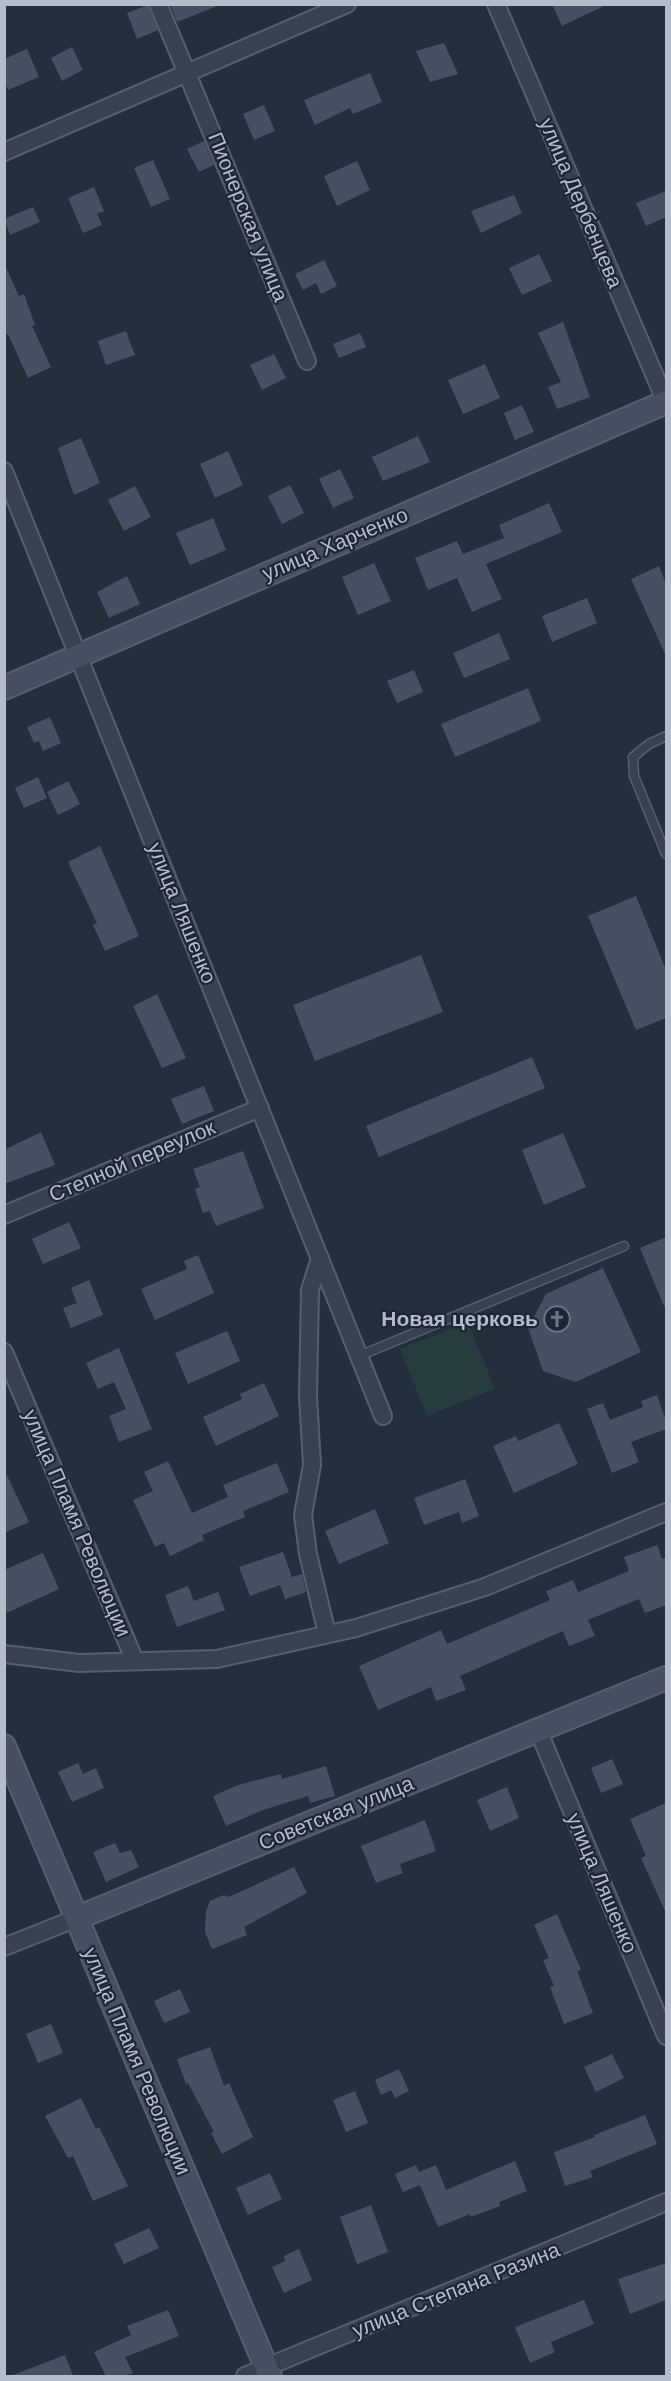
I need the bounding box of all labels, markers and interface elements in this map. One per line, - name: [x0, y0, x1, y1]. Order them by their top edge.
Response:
- street label: улица Дербенцева: [535, 114, 628, 291]
- street label: Пионерская улица: [204, 129, 293, 305]
- street label: улица Харченко: [259, 503, 411, 585]
- street label: улица Ляшенко: [144, 839, 221, 987]
- street label: Степной переулок: [45, 1115, 219, 1206]
- church icon: Новая церковь: [542, 1304, 572, 1334]
- place label: Новая церковь: [381, 1307, 538, 1330]
- street label: улица Пламя Революции: [19, 1406, 136, 1640]
- street label: Советская улица: [255, 1771, 417, 1854]
- street label: улица Ляшенко: [563, 1809, 642, 1956]
- street label: улица Пламя Революции: [79, 1944, 196, 2178]
- street label: улица Степана Разина: [349, 2237, 563, 2342]

